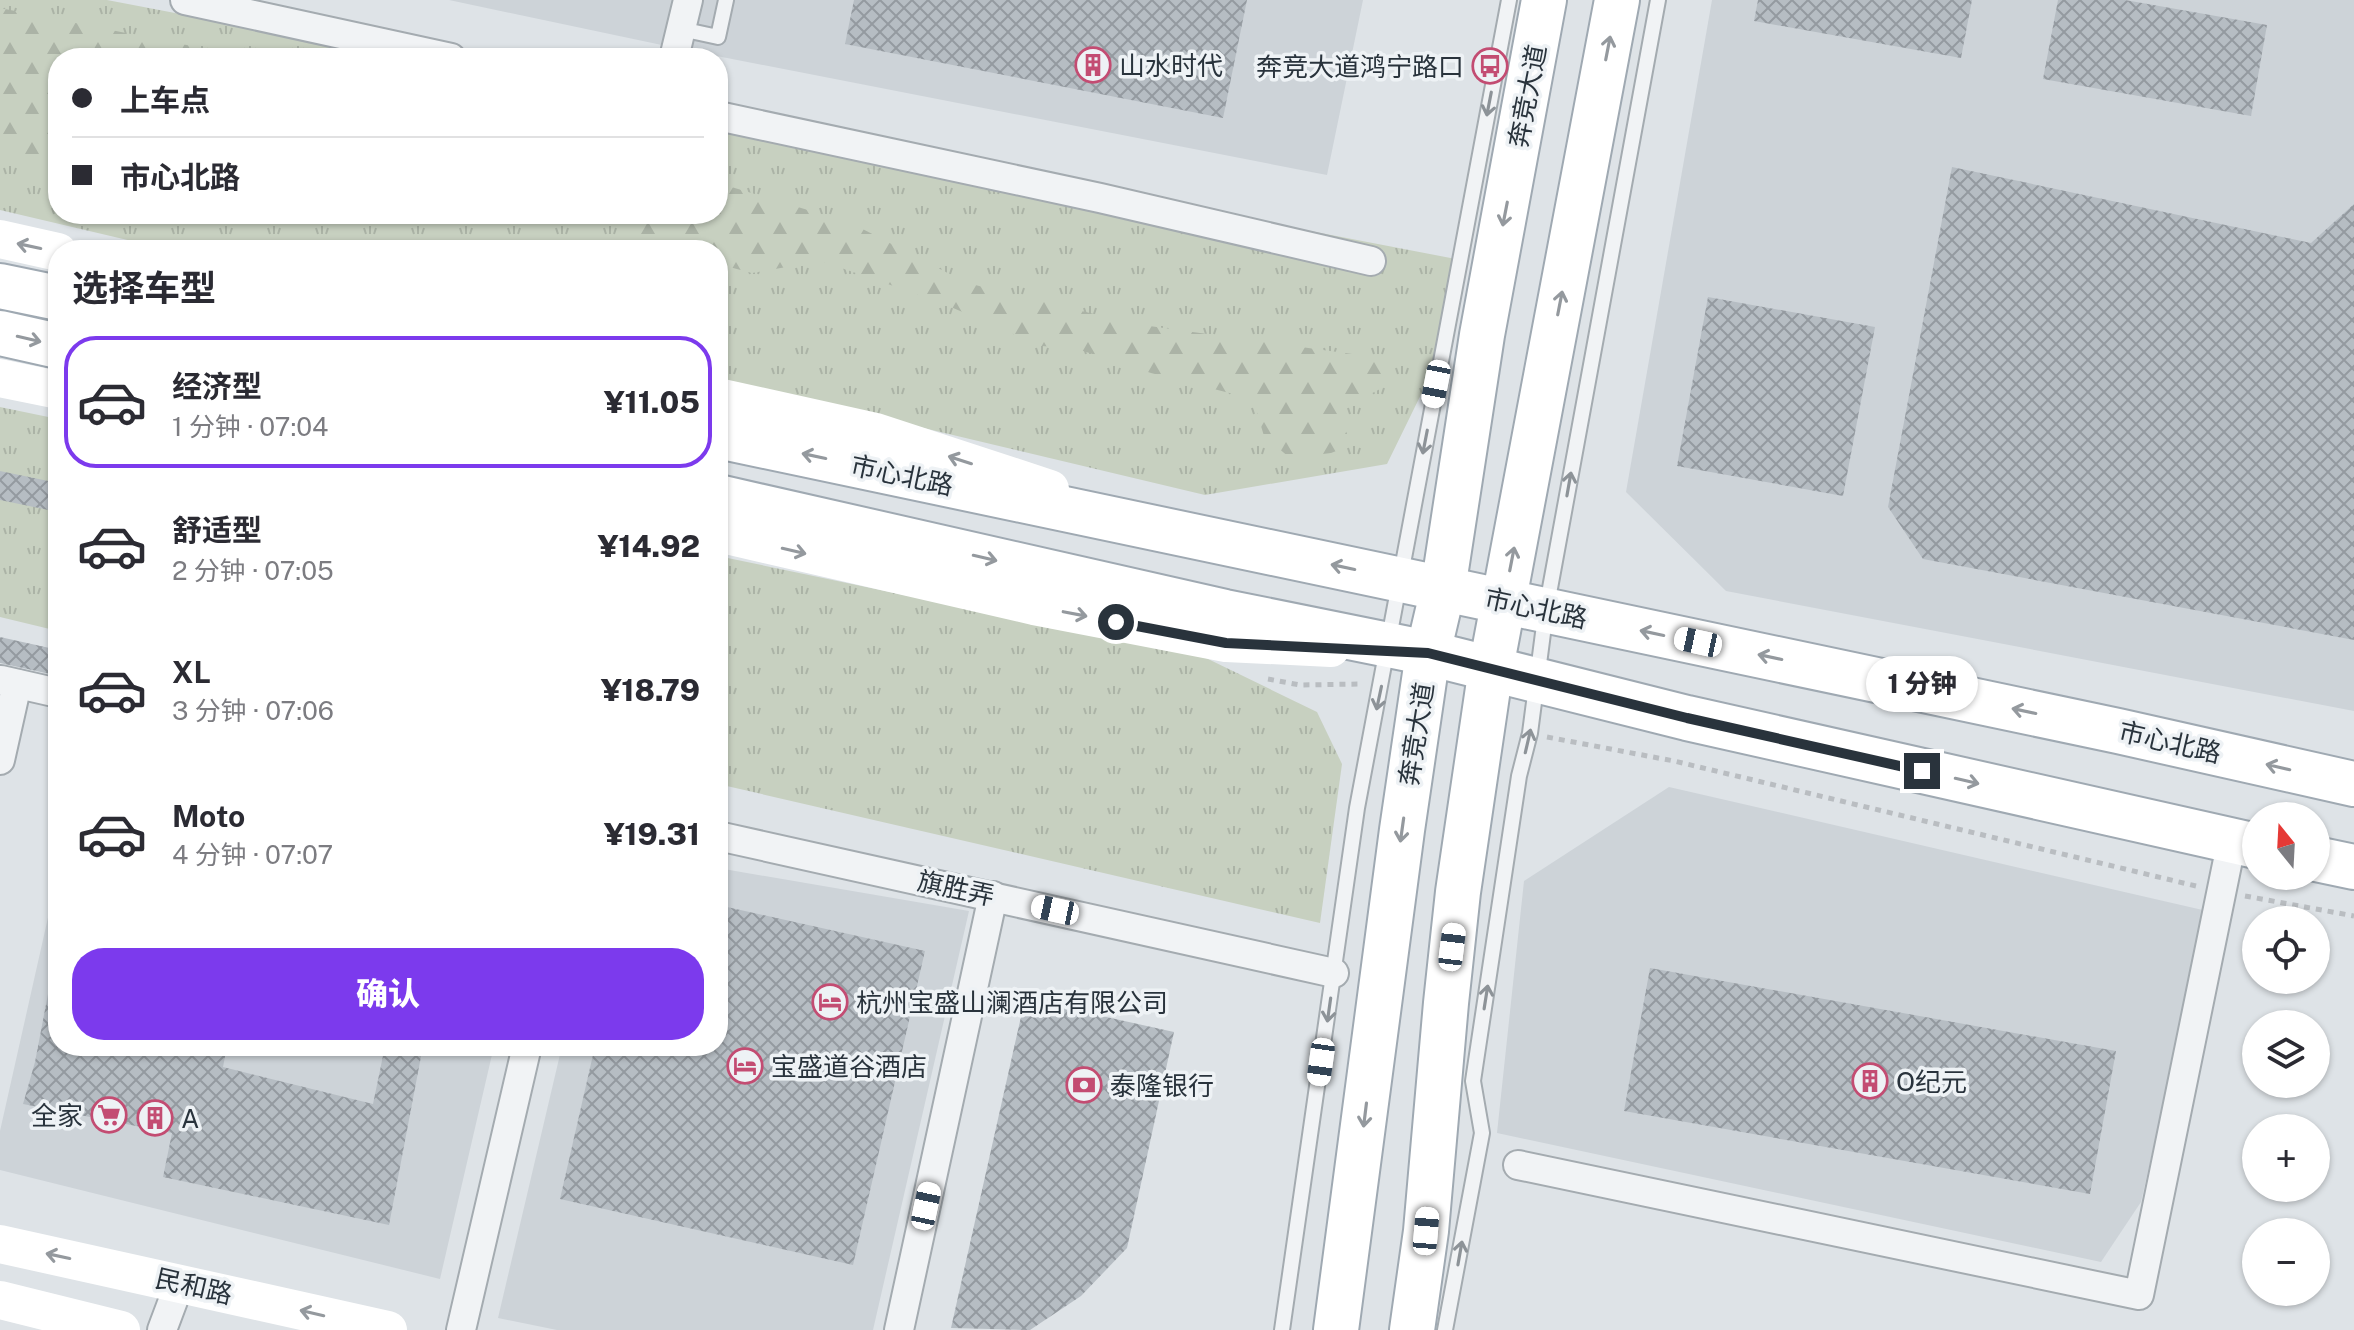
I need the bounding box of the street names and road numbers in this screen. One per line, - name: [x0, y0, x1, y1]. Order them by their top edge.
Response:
- street label: 奔竞大道: [1502, 42, 1552, 150]
- street label: 市心北路: [848, 449, 956, 501]
- street label: 市心北路: [1482, 582, 1590, 634]
- street label: 奔竞大道: [1393, 680, 1439, 788]
- street label: 市心北路: [2116, 715, 2224, 769]
- street label: 旗胜弄: [915, 865, 997, 911]
- street label: 民和路: [153, 1262, 235, 1310]

